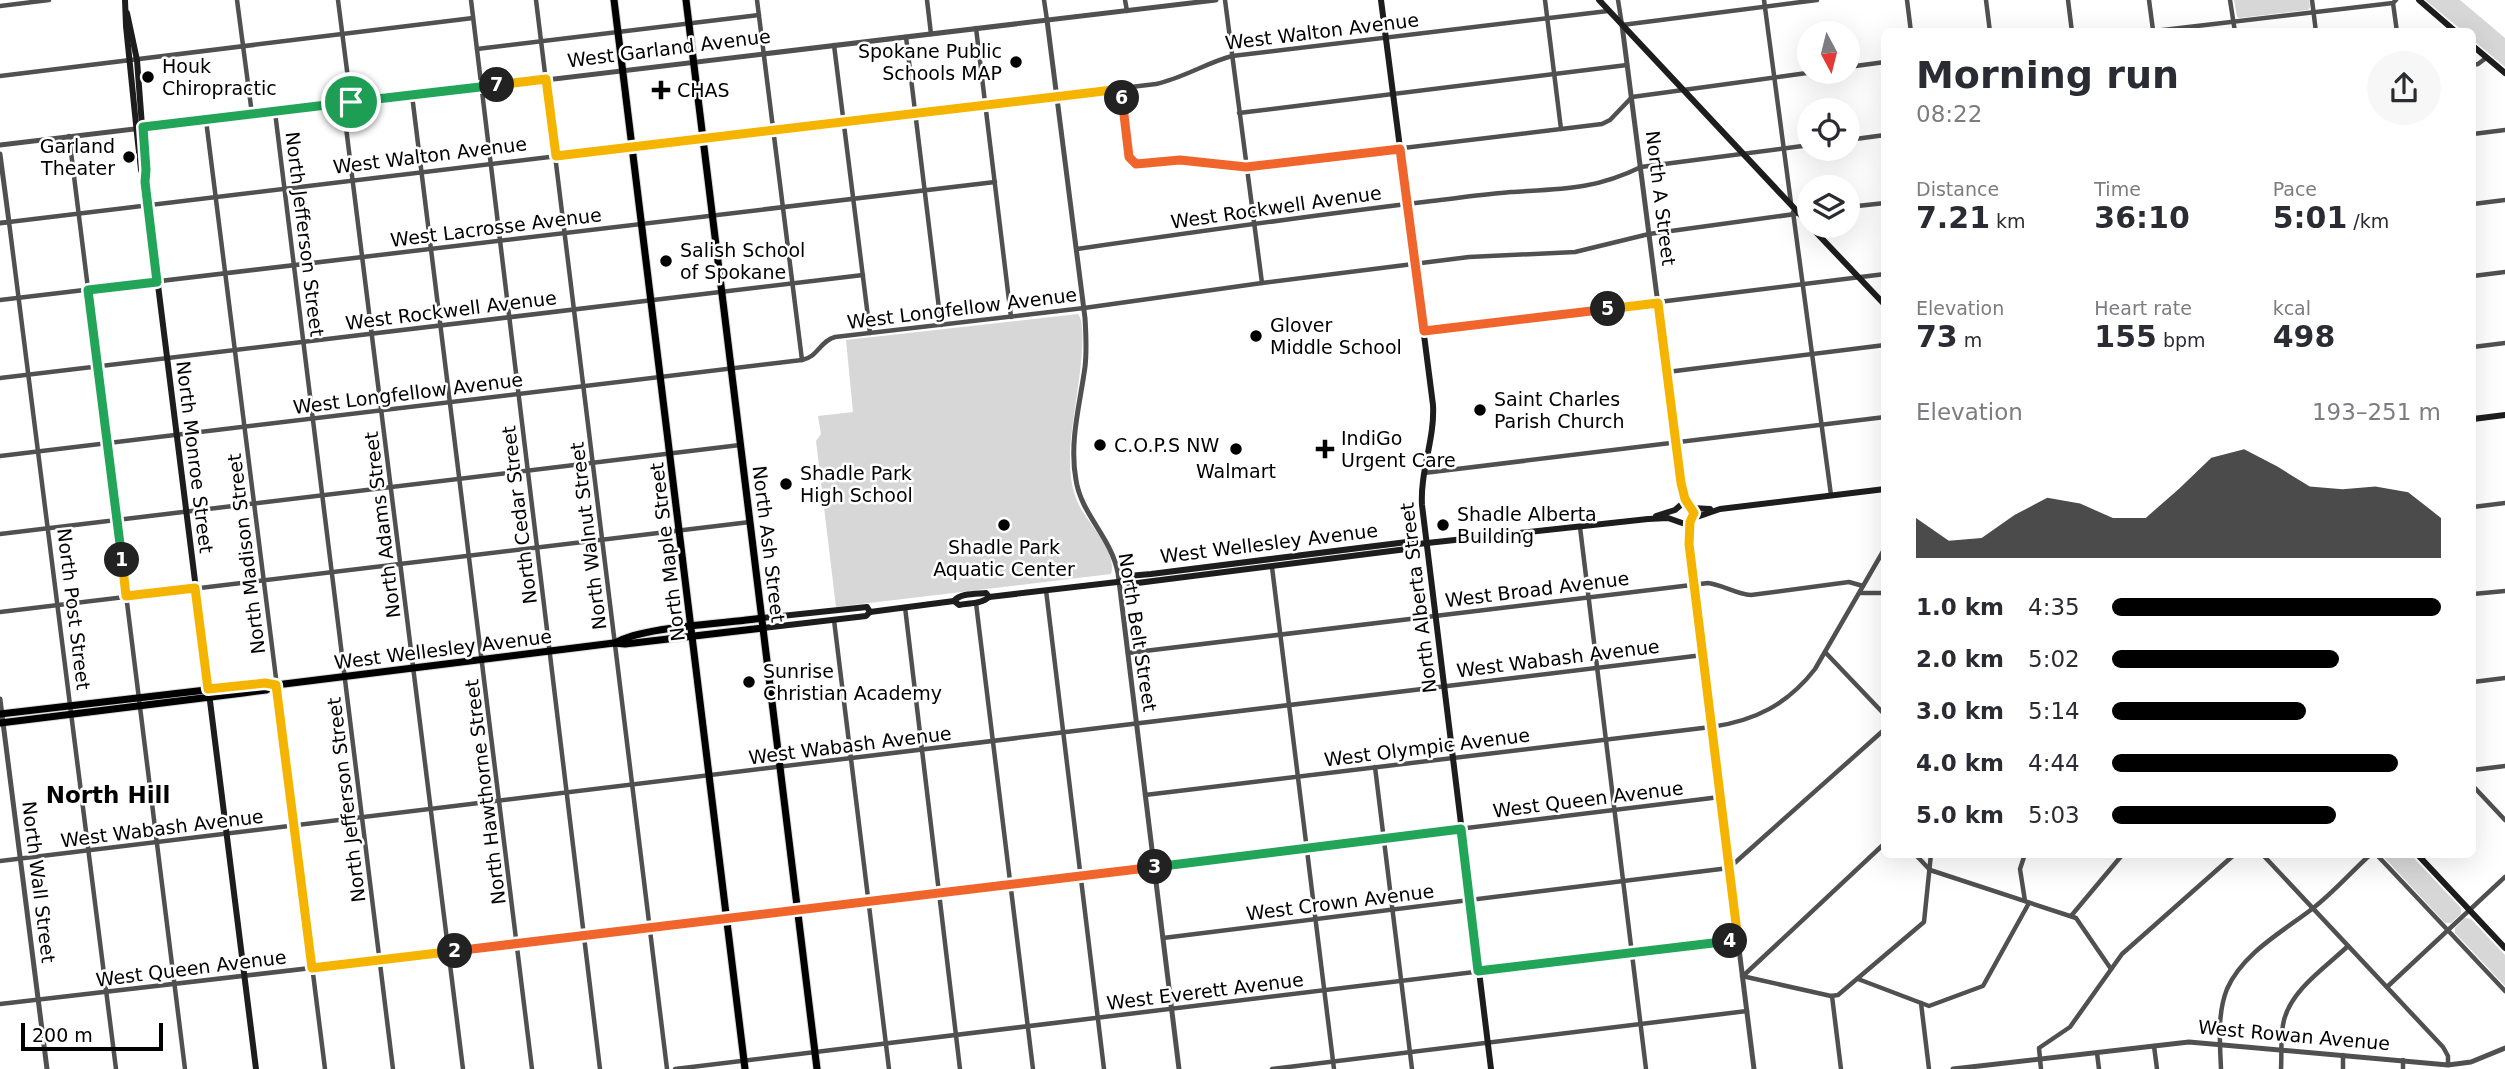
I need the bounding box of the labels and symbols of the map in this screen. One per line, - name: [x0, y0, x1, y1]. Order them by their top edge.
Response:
- street label: West Walton Avenue: [1224, 8, 1420, 54]
- north arrow: [1797, 21, 1860, 84]
- street label: West Garland Avenue: [566, 25, 772, 71]
- place label: Spokane Public Schools MAP: [858, 40, 1002, 84]
- marker: Spokane Public Schools MAP: [1008, 54, 1024, 70]
- place label: Houk Chiropractic: [162, 55, 277, 99]
- pin: 7: [480, 68, 514, 102]
- marker: Houk Chiropractic: [140, 69, 156, 85]
- pin: [321, 72, 381, 132]
- place label: CHAS: [677, 79, 730, 101]
- marker: CHAS: [651, 80, 671, 100]
- pin: 6: [1104, 80, 1140, 116]
- street label: North A Street: [1642, 129, 1680, 267]
- street label: North Jefferson Street: [282, 130, 328, 338]
- street label: West Walton Avenue: [332, 132, 528, 178]
- place label: Garland Theater: [40, 135, 115, 179]
- marker: Garland Theater: [121, 149, 137, 165]
- street label: West Rockwell Avenue: [1169, 181, 1383, 233]
- street label: West Lacrosse Avenue: [389, 203, 603, 251]
- place label: Salish School of Spokane: [680, 239, 805, 283]
- marker: Salish School of Spokane: [658, 253, 674, 269]
- street label: West Longfellow Avenue: [846, 283, 1078, 333]
- street label: West Rockwell Avenue: [344, 286, 558, 334]
- pin: 5: [1590, 292, 1626, 326]
- place label: Glover Middle School: [1270, 314, 1402, 358]
- marker: Glover Middle School: [1248, 328, 1264, 344]
- street label: North Monroe Street: [172, 360, 218, 554]
- street label: West Longfellow Avenue: [292, 368, 524, 418]
- place label: Saint Charles Parish Church: [1494, 388, 1625, 432]
- marker: Saint Charles Parish Church: [1472, 402, 1488, 418]
- street label: North Cedar Street: [497, 425, 541, 605]
- place label: IndiGo Urgent Care: [1341, 427, 1456, 471]
- street label: North Adams Street: [360, 430, 404, 620]
- place label: C.O.P.S NW: [1114, 434, 1219, 456]
- marker: C.O.P.S NW: [1092, 437, 1108, 453]
- marker: IndiGo Urgent Care: [1315, 439, 1335, 459]
- street label: North Walnut Street: [566, 441, 610, 631]
- marker: Walmart: [1228, 441, 1244, 457]
- street label: North Madison Street: [223, 452, 269, 656]
- place label: Walmart: [1196, 460, 1276, 482]
- street label: North Maple Street: [645, 461, 689, 643]
- place label: Shadle Park High School: [800, 462, 913, 506]
- street label: North Ash Street: [748, 464, 790, 624]
- marker: Shadle Park High School: [778, 476, 794, 492]
- street label: North Alberta Street: [1395, 501, 1441, 695]
- place label: Shadle Alberta Building: [1457, 503, 1597, 547]
- marker: Shadle Park Aquatic Center: [996, 517, 1012, 533]
- marker: Shadle Alberta Building: [1435, 517, 1451, 533]
- street label: West Wellesley Avenue: [1159, 519, 1379, 567]
- street label: North Post Street: [53, 527, 95, 691]
- place label: Shadle Park Aquatic Center: [933, 536, 1075, 580]
- pin: 1: [104, 542, 140, 578]
- street label: North Belt Street: [1115, 551, 1161, 713]
- street label: West Broad Avenue: [1444, 567, 1630, 611]
- street label: West Wellesley Avenue: [333, 625, 553, 673]
- street label: West Wabash Avenue: [1455, 635, 1661, 681]
- place label: Sunrise Christian Academy: [763, 660, 942, 704]
- marker: Sunrise Christian Academy: [741, 674, 757, 690]
- street label: North Hawthorne Street: [460, 678, 510, 906]
- street label: North Jefferson Street: [323, 696, 369, 904]
- street label: West Wabash Avenue: [747, 722, 953, 768]
- street label: West Olympic Avenue: [1323, 723, 1531, 771]
- street label: West Queen Avenue: [1491, 776, 1685, 822]
- district label: North Hill: [46, 782, 170, 808]
- street label: North Wall Street: [18, 800, 60, 964]
- street label: West Wabash Avenue: [59, 805, 265, 851]
- pin: 3: [1138, 850, 1172, 884]
- street label: West Crown Avenue: [1245, 880, 1435, 924]
- pin: 4: [1712, 923, 1748, 958]
- pin: 2: [438, 934, 472, 968]
- street label: West Queen Avenue: [94, 945, 288, 991]
- street label: West Everett Avenue: [1105, 968, 1305, 1014]
- street label: West Rowan Avenue: [2197, 1016, 2391, 1054]
- scale bar: [21, 1020, 163, 1052]

